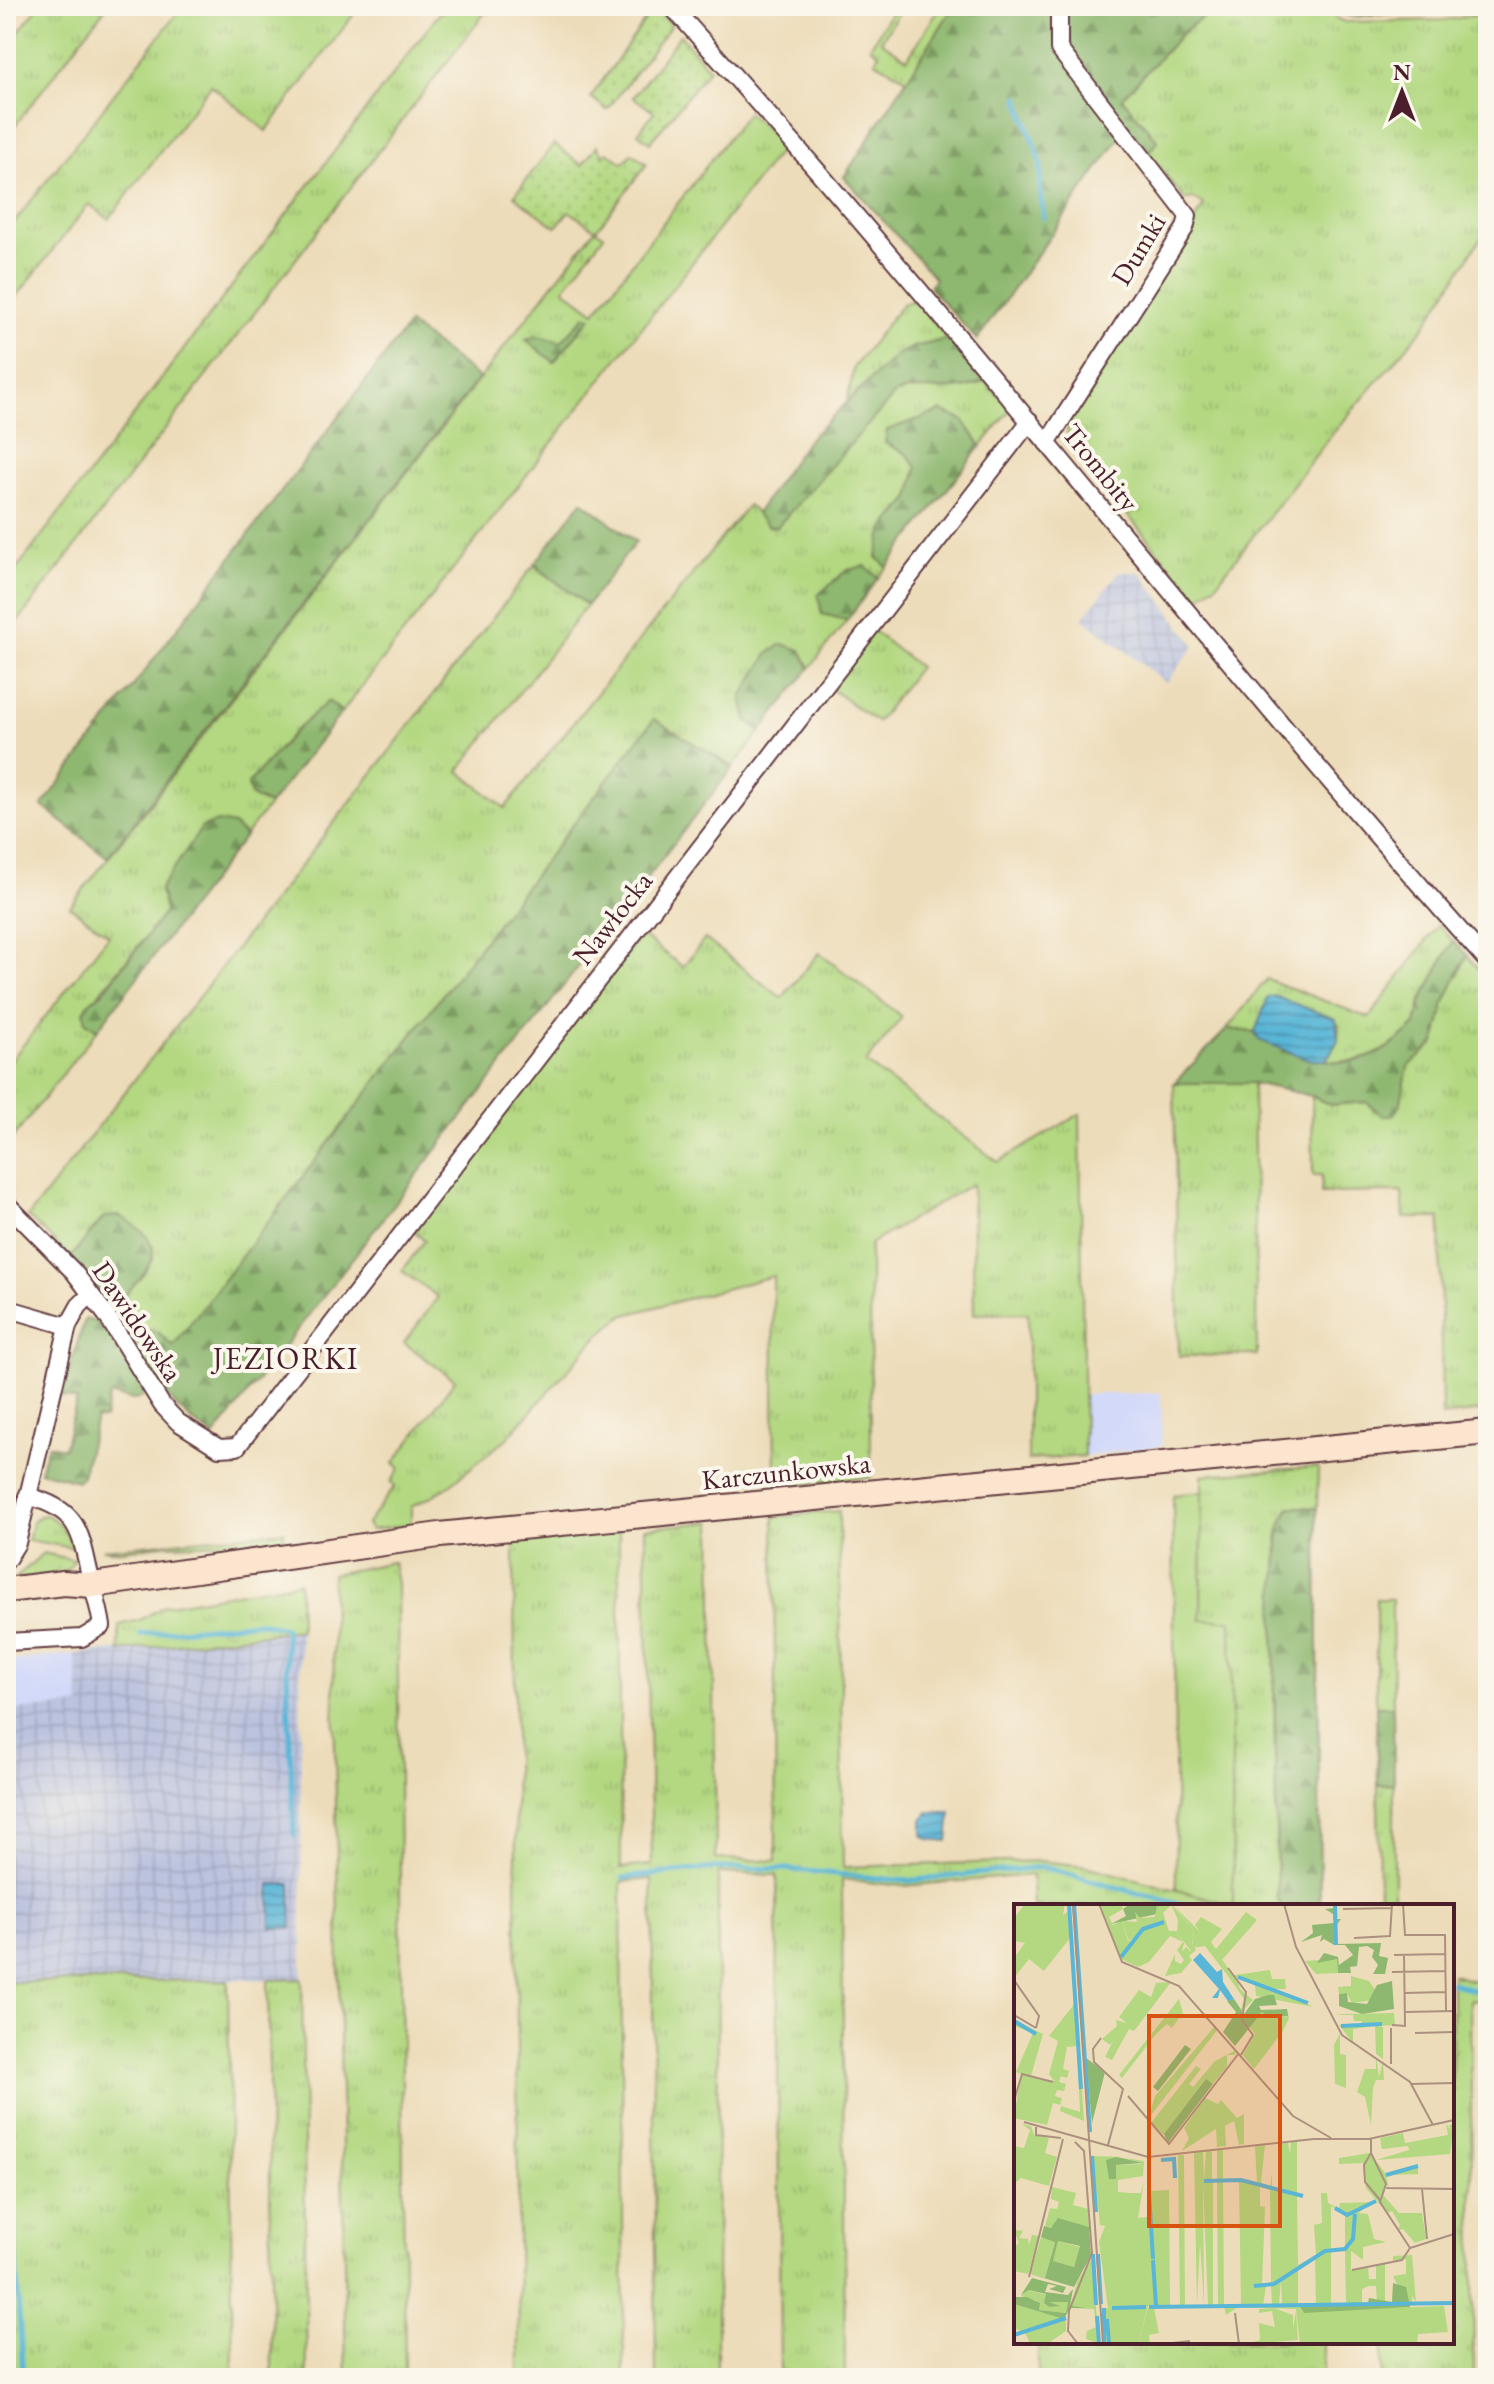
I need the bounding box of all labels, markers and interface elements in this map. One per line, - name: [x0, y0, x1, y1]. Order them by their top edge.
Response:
- north arrow: [1362, 52, 1442, 132]
- text: N: [1393, 58, 1411, 87]
- street label: Dumki: [1103, 206, 1173, 292]
- street label: Trombity: [1055, 416, 1148, 519]
- street label: Nawłocka: [564, 863, 660, 972]
- street label: Dawidowska: [85, 1254, 192, 1389]
- district label: JEZIORKI: [210, 1339, 359, 1378]
- street label: Karczunkowska: [700, 1444, 873, 1498]
- inset map: [1014, 1904, 1454, 2344]

